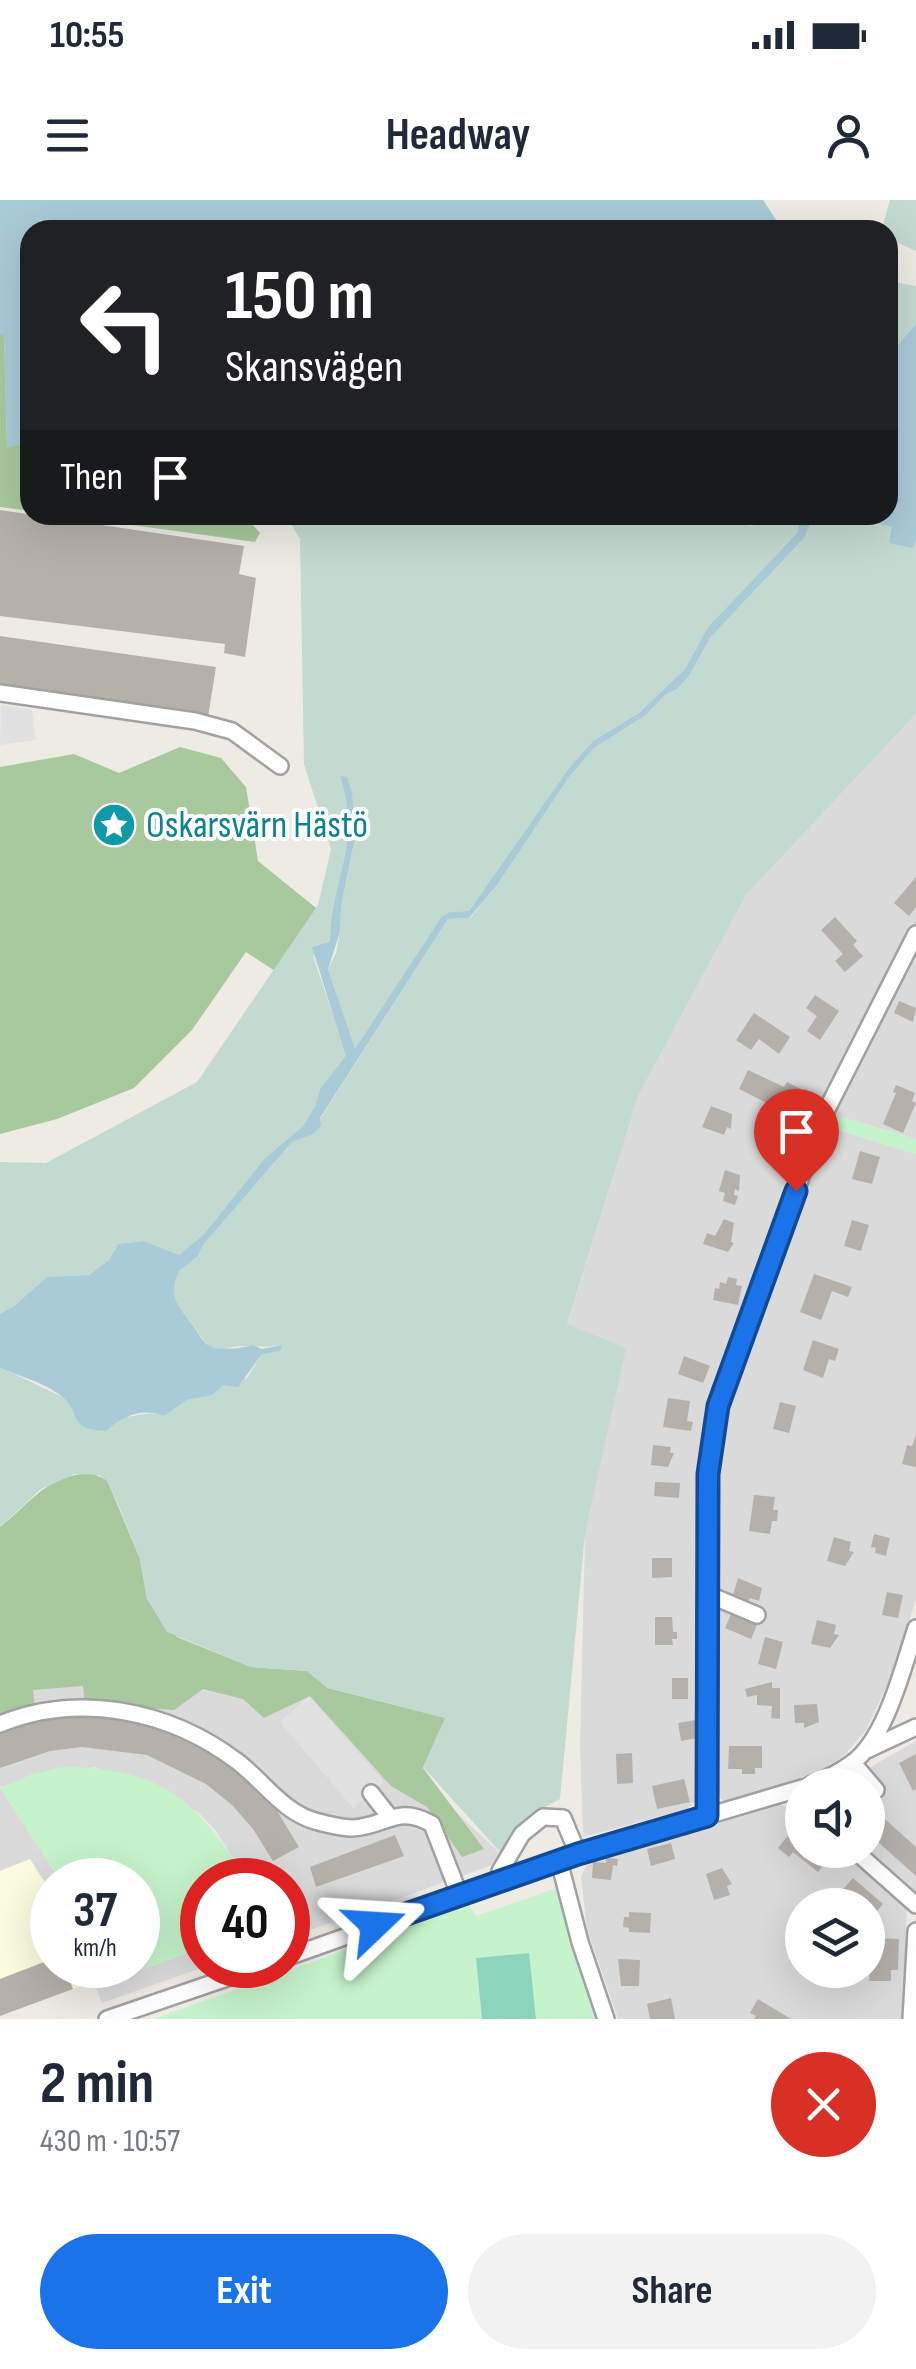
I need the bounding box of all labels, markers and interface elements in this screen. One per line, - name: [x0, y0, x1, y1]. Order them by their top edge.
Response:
- text: 10:55: [50, 13, 124, 58]
- icon: menu: [40, 108, 95, 163]
- text: Headway: [386, 108, 530, 163]
- icon: person: [821, 108, 876, 163]
- text: 150 m: [225, 255, 374, 339]
- icon: left: [60, 260, 190, 390]
- text: Skansvägen: [225, 340, 403, 395]
- icon: arrive: [143, 450, 198, 505]
- text: Then: [60, 455, 123, 500]
- place icon: Oskarsvärn Hästö: [91, 802, 137, 848]
- place label: Oskarsvärn Hästö: [146, 803, 368, 848]
- pin: [754, 1089, 839, 1192]
- icon: arrive: [769, 1104, 824, 1159]
- map controls: [785, 1768, 885, 1988]
- button: sound: [785, 1768, 885, 1868]
- speed limit sign: 40: [180, 1858, 310, 1988]
- position arrow: [323, 1873, 427, 1977]
- text: 37: [73, 1881, 117, 1941]
- button: layers: [785, 1888, 885, 1988]
- text: km/h: [73, 1933, 117, 1964]
- text: 2 min: [40, 2048, 154, 2120]
- button: close: [771, 2052, 876, 2157]
- text: 430 m · 10:57: [40, 2122, 180, 2161]
- button: Exit: [40, 2234, 448, 2349]
- button: Share: [468, 2234, 876, 2349]

